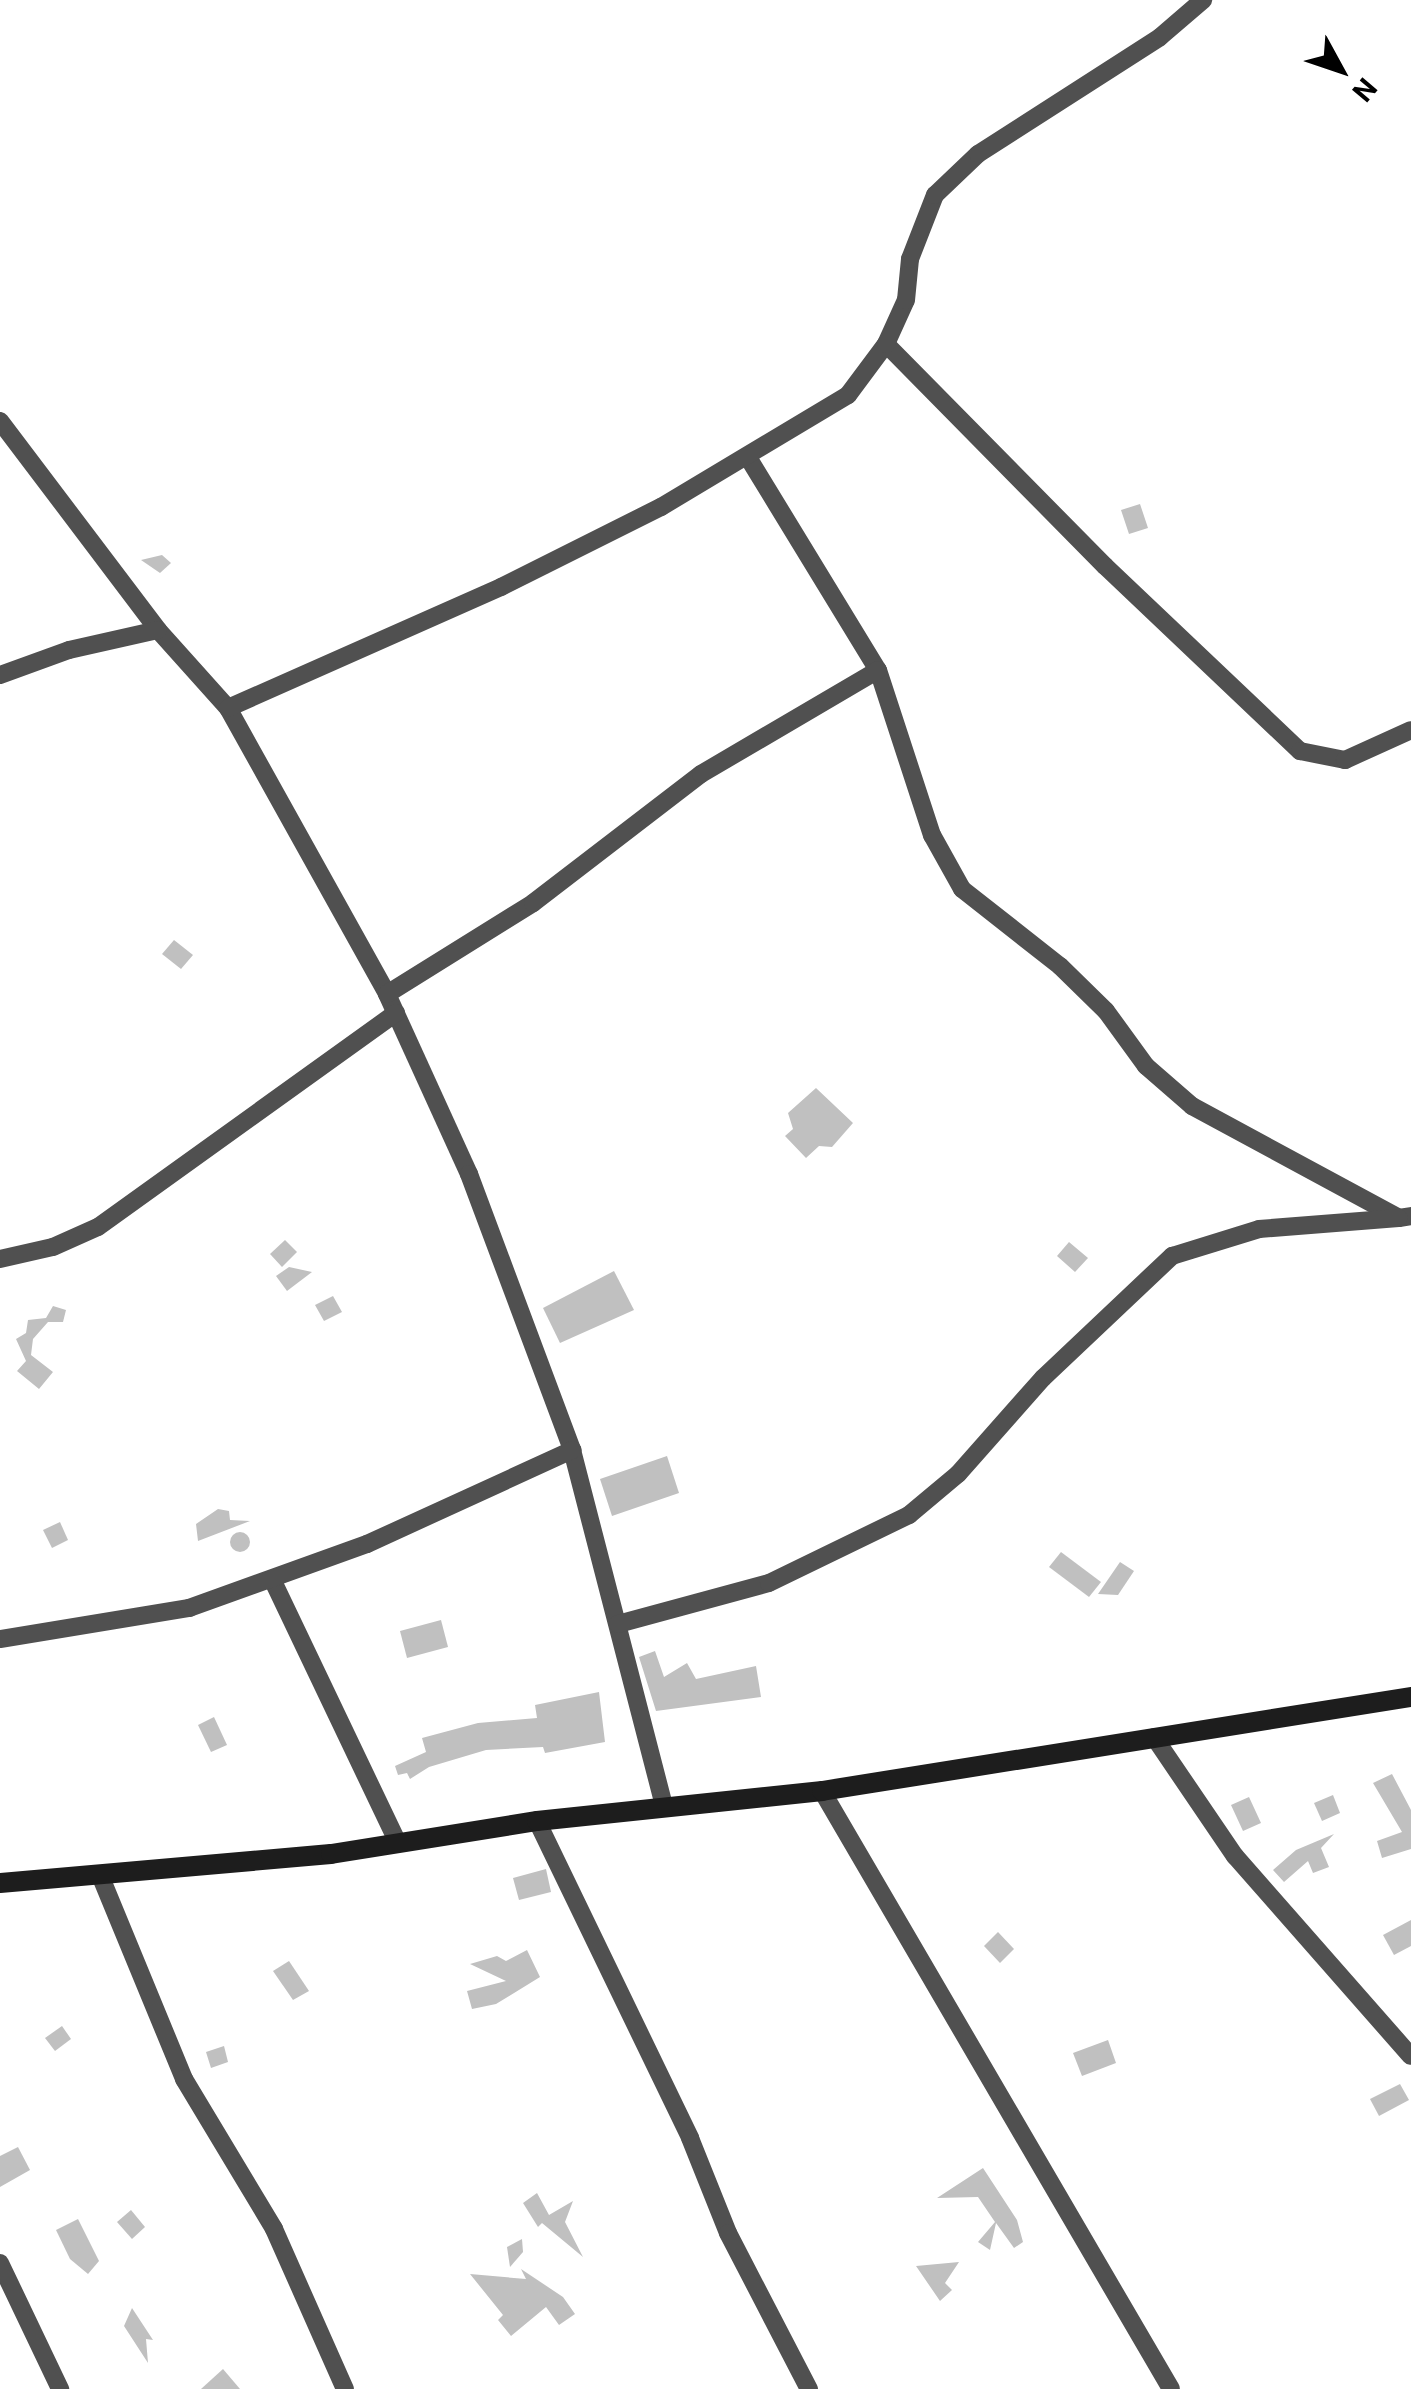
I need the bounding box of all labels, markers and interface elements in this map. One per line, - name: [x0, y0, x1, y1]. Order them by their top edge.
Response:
- north arrow: [1291, 20, 1391, 120]
- text: N: [1345, 71, 1383, 108]

